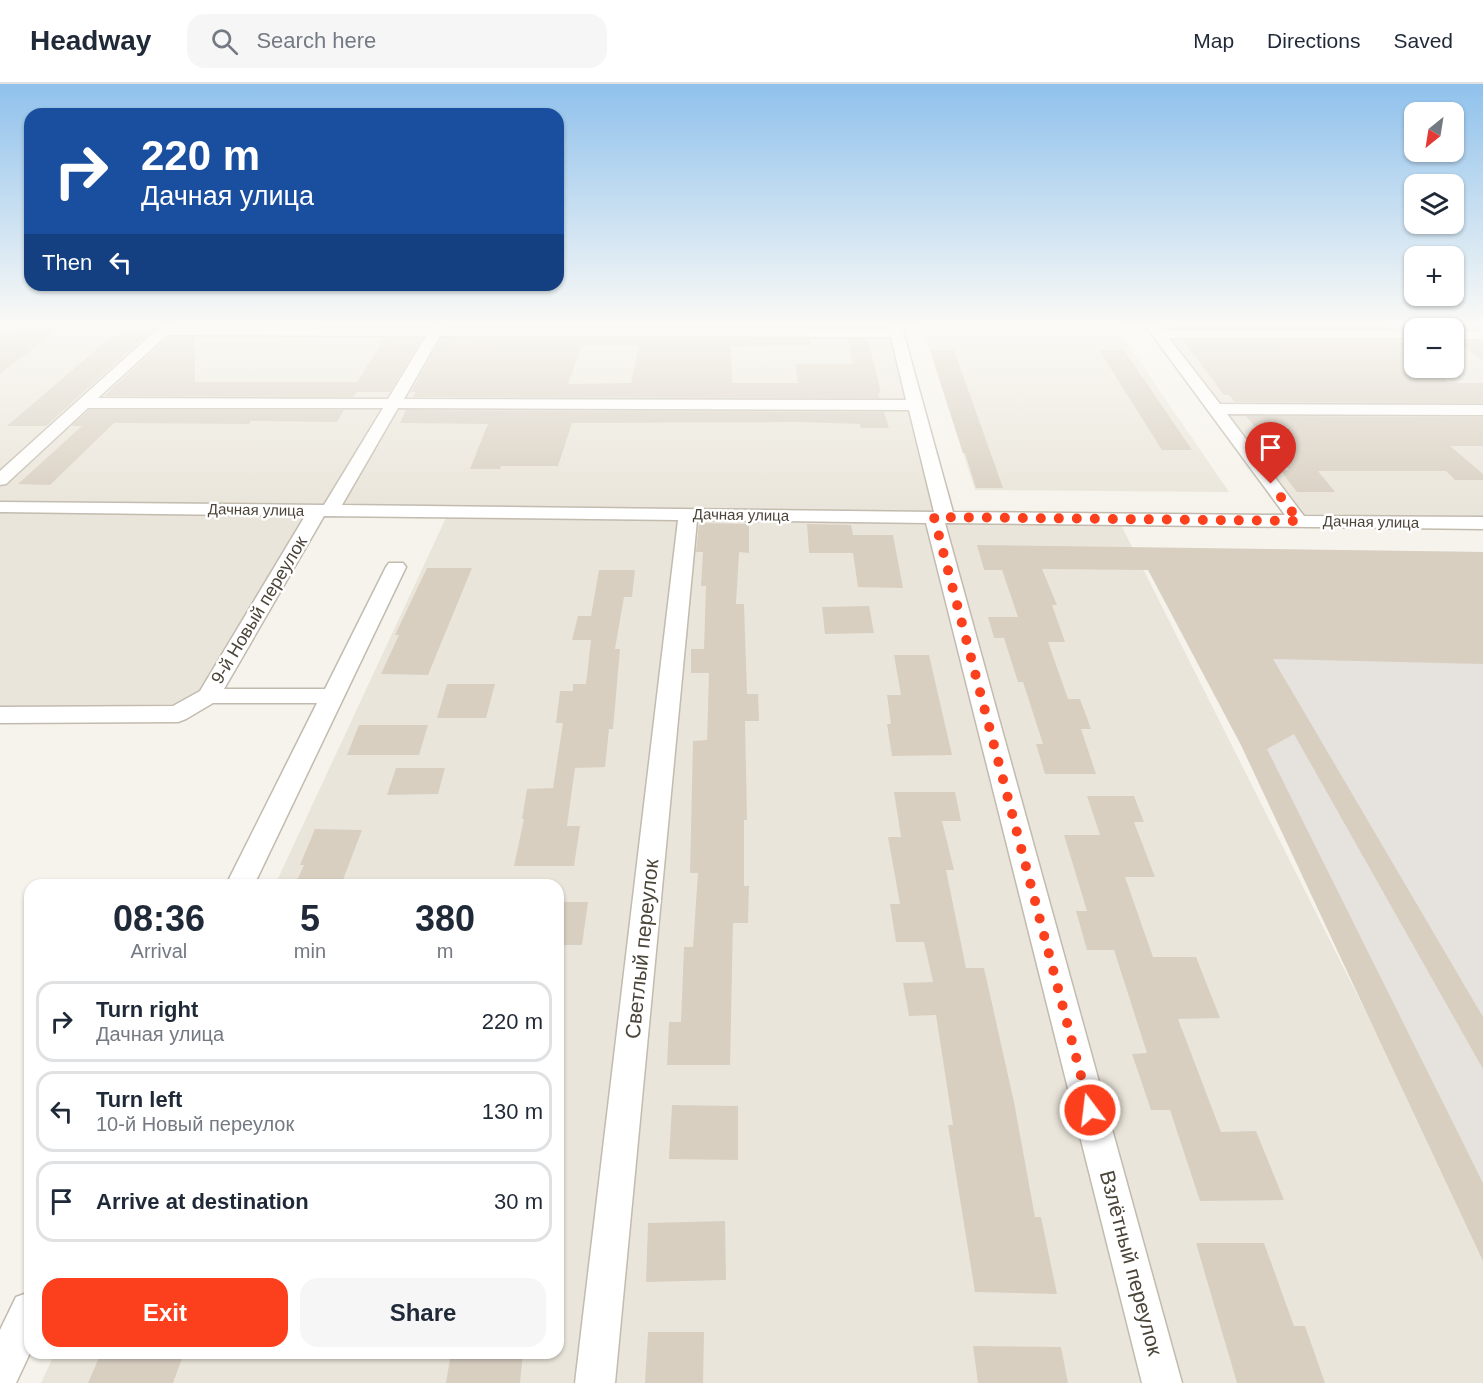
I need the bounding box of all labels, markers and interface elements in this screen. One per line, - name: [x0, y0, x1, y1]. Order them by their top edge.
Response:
- search box: [187, 14, 607, 68]
- text: Headway: [30, 25, 151, 56]
- icon: search: [208, 25, 241, 58]
- text: Search here: [256, 28, 376, 53]
- text: Map: [1193, 29, 1234, 52]
- text: Directions: [1267, 29, 1360, 52]
- text: Saved: [1393, 29, 1453, 52]
- north arrow: [1404, 102, 1464, 162]
- map controls: [1404, 102, 1464, 378]
- icon: right: [42, 132, 120, 210]
- text: 220 m: [141, 132, 260, 179]
- button: layers: [1404, 174, 1464, 234]
- text: Дачная улица: [141, 181, 314, 211]
- icon: left: [104, 246, 137, 279]
- button: +: [1404, 246, 1464, 306]
- text: Then: [42, 250, 92, 275]
- button: −: [1404, 318, 1464, 378]
- pin: [1245, 422, 1296, 484]
- icon: arrive: [1254, 431, 1287, 464]
- street label: Дачная улица: [208, 500, 305, 519]
- street label: Дачная улица: [693, 505, 790, 524]
- street label: Дачная улица: [1323, 512, 1420, 531]
- street label: 9-й Новый переулок: [207, 533, 311, 687]
- street label: Светлый переулок: [621, 857, 662, 1040]
- text: 08:36: [113, 898, 205, 939]
- text: 5: [300, 898, 320, 939]
- text: 380: [415, 898, 475, 939]
- text: Arrival: [131, 940, 187, 962]
- text: min: [294, 940, 326, 962]
- text: m: [437, 940, 453, 962]
- text: Turn right: [96, 997, 198, 1022]
- icon: right: [45, 1005, 78, 1038]
- text: 220 m: [482, 1009, 543, 1034]
- text: Дачная улица: [96, 1023, 224, 1045]
- position arrow: [1058, 1078, 1122, 1142]
- text: Turn left: [96, 1087, 182, 1112]
- icon: left: [45, 1095, 78, 1128]
- text: 130 m: [482, 1099, 543, 1124]
- text: 10-й Новый переулок: [96, 1113, 294, 1135]
- street label: Взлётный переулок: [1096, 1168, 1167, 1359]
- icon: arrive: [45, 1185, 78, 1218]
- text: Arrive at destination: [96, 1189, 309, 1214]
- text: 30 m: [494, 1189, 543, 1214]
- button: Exit: [42, 1278, 288, 1347]
- button: Share: [300, 1278, 546, 1347]

